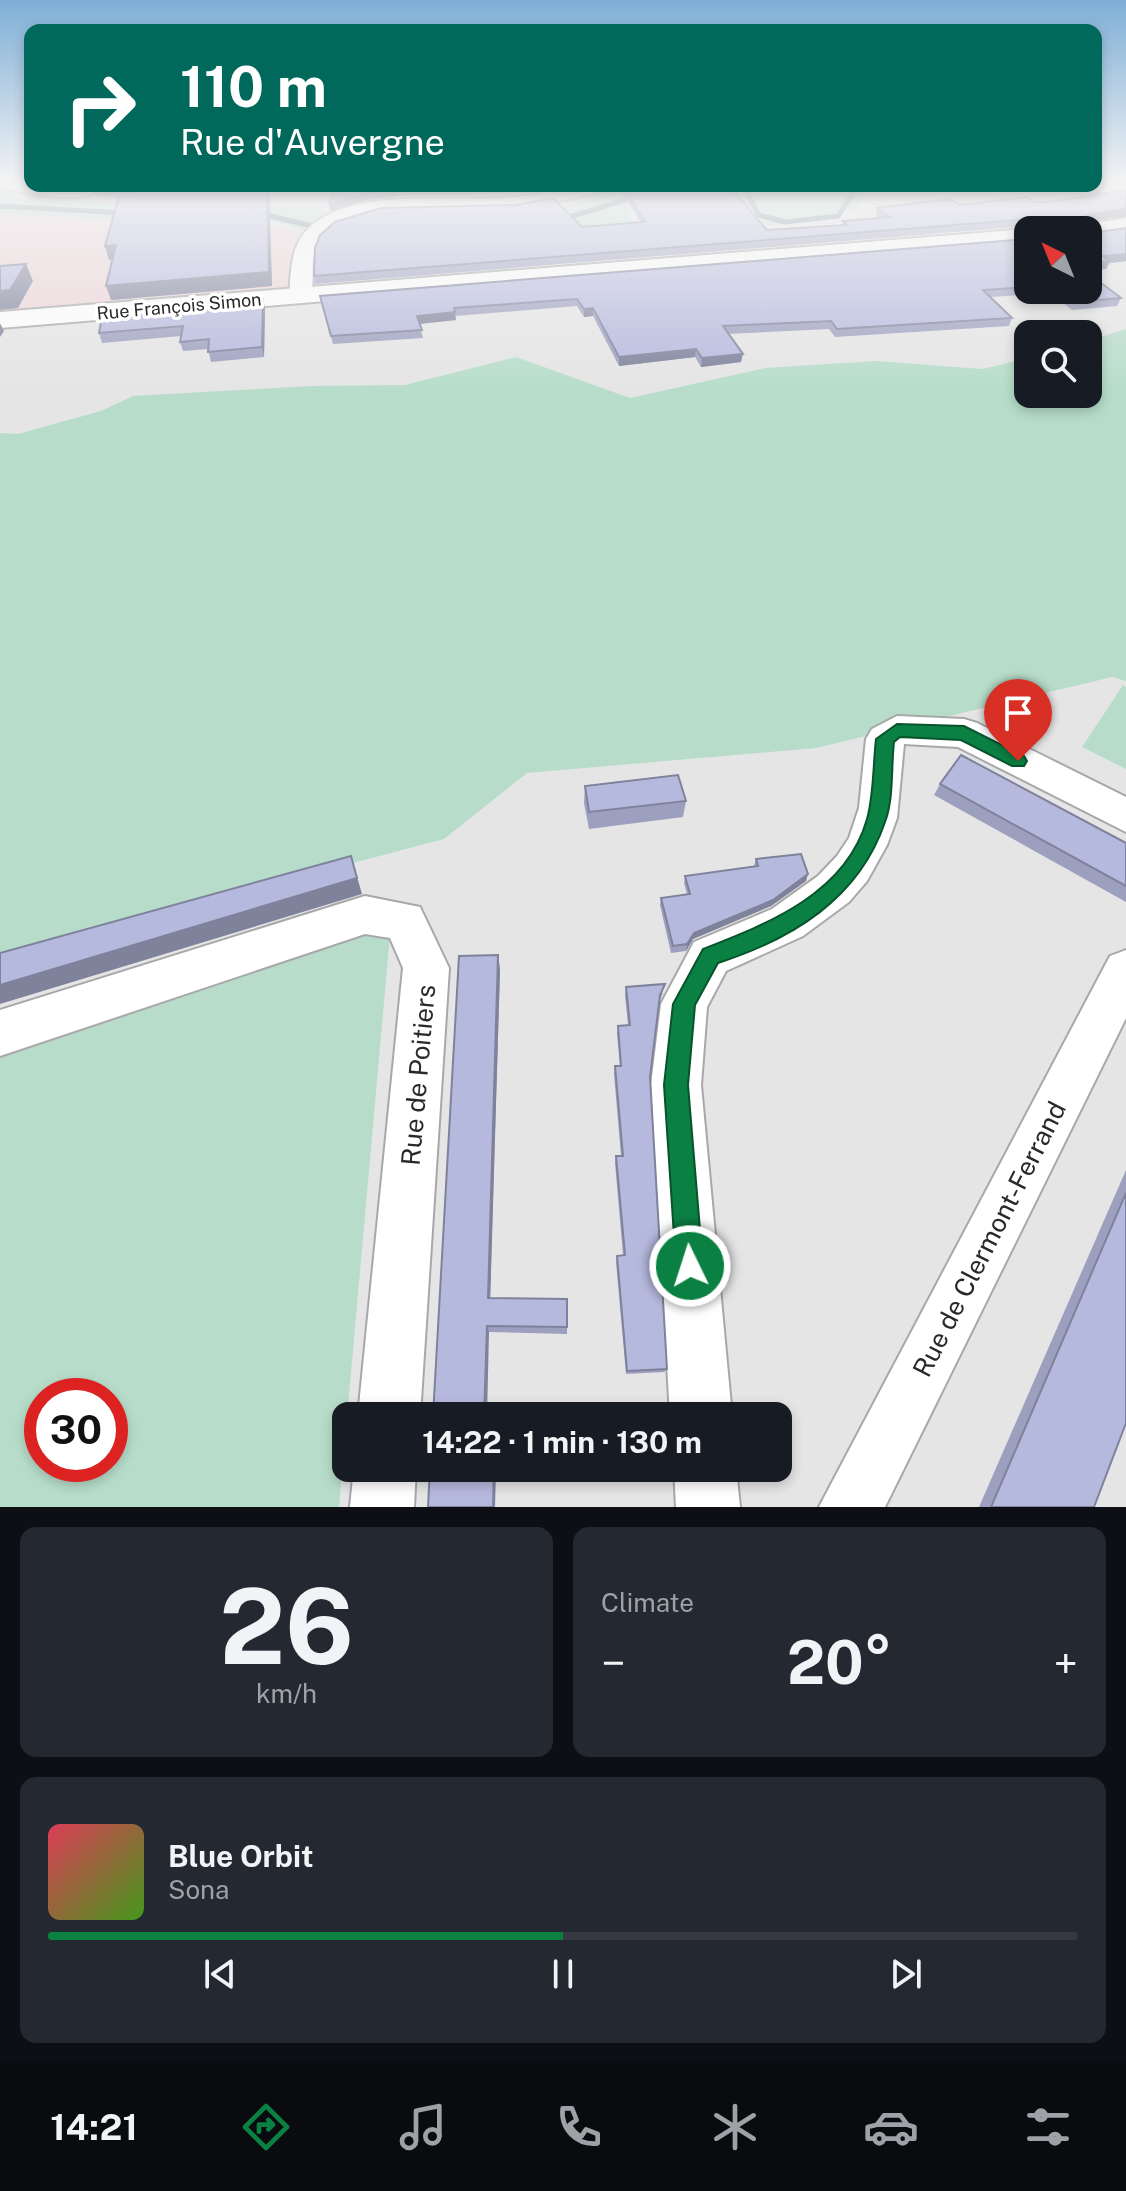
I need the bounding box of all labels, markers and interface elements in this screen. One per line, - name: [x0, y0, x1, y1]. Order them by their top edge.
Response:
- text: 110 m: [180, 54, 327, 120]
- icon: right: [48, 56, 152, 160]
- text: Rue d'Auvergne: [180, 121, 445, 163]
- north arrow: [1014, 216, 1102, 304]
- map controls: [1014, 216, 1102, 408]
- street label: Rue François Simon: [96, 288, 262, 324]
- button: search: [1014, 320, 1102, 408]
- pin: [984, 679, 1052, 761]
- icon: arrive: [996, 691, 1040, 735]
- street label: Rue de Poitiers: [395, 983, 441, 1167]
- street label: Rue de Clermont-Ferrand: [906, 1096, 1072, 1382]
- position arrow: [648, 1224, 732, 1308]
- speed limit sign: 30: [24, 1378, 128, 1482]
- text: 14:22 · 1 min · 130 m: [422, 1424, 702, 1460]
- text: 26: [219, 1565, 354, 1687]
- text: Climate: [601, 1587, 694, 1618]
- text: 20°: [787, 1627, 892, 1698]
- text: −: [601, 1637, 625, 1689]
- text: +: [1054, 1637, 1078, 1689]
- text: km/h: [256, 1678, 317, 1709]
- text: Blue Orbit: [168, 1838, 314, 1874]
- text: Sona: [168, 1874, 229, 1905]
- icon: previous: [198, 1952, 242, 1996]
- icon: pause: [541, 1952, 585, 1996]
- icon: next: [884, 1952, 928, 1996]
- icon: directions: [238, 2099, 294, 2155]
- icon: music: [395, 2099, 451, 2155]
- icon: phone: [551, 2099, 607, 2155]
- icon: climate: [707, 2099, 763, 2155]
- icon: car: [863, 2099, 919, 2155]
- icon: filters: [1020, 2099, 1076, 2155]
- text: 14:21: [50, 2106, 138, 2148]

